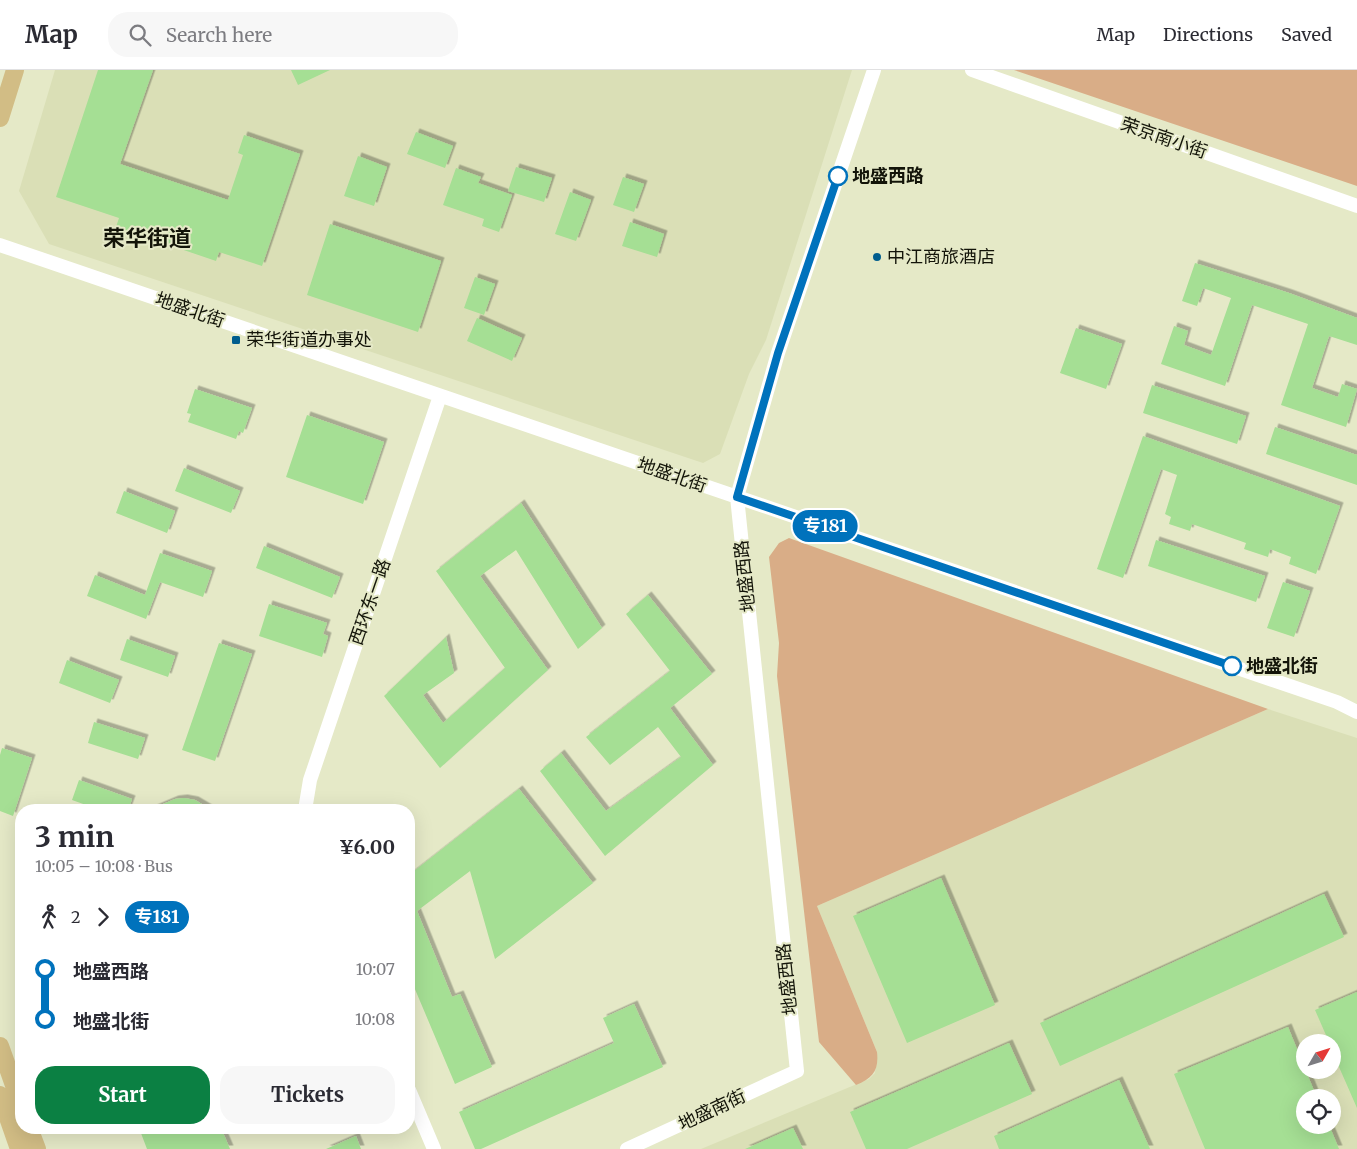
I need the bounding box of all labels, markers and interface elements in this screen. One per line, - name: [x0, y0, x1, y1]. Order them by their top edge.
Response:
- search box: [108, 12, 458, 57]
- text: Map: [25, 19, 78, 50]
- icon: search: [126, 21, 154, 49]
- text: Search here: [166, 23, 272, 47]
- text: Map: [1097, 23, 1135, 46]
- text: Directions: [1163, 23, 1253, 46]
- text: Saved: [1281, 23, 1332, 46]
- street label: 荣京南小街: [1118, 112, 1210, 163]
- place label: 地盛西路: [852, 164, 924, 187]
- marker: 地盛西路: [828, 166, 848, 186]
- district label: 荣华街道: [103, 224, 191, 252]
- place label: 中江商旅酒店: [887, 245, 995, 268]
- marker: 中江商旅酒店: [871, 251, 883, 263]
- street label: 地盛北街: [152, 287, 228, 332]
- place label: 荣华街道办事处: [246, 328, 372, 351]
- marker: 荣华街道办事处: [230, 334, 242, 346]
- street label: 地盛北街: [634, 452, 710, 497]
- line badge: 专181: [790, 510, 860, 542]
- text: 专181: [803, 514, 847, 537]
- street label: 地盛西路: [729, 539, 760, 613]
- street label: 西环东一路: [344, 556, 395, 648]
- place label: 地盛北街: [1246, 654, 1318, 677]
- marker: 地盛北街: [1222, 656, 1242, 676]
- text: 3 min: [35, 819, 114, 855]
- text: ¥6.00: [339, 835, 395, 859]
- text: 10:05 – 10:08 · Bus: [35, 856, 173, 876]
- icon: walk: [35, 903, 63, 931]
- icon: forward: [89, 903, 117, 931]
- text: 专181: [135, 905, 179, 928]
- text: 2: [71, 907, 81, 927]
- street label: 地盛西路: [771, 942, 802, 1016]
- text: 地盛西路: [73, 959, 149, 983]
- text: 10:07: [356, 959, 395, 979]
- text: 地盛北街: [73, 1009, 149, 1033]
- text: 10:08: [355, 1009, 395, 1029]
- north arrow: [1296, 1034, 1341, 1079]
- map controls: [1296, 1034, 1341, 1134]
- button: Start: [35, 1066, 210, 1124]
- button: Tickets: [220, 1066, 395, 1124]
- street label: 地盛南街: [674, 1084, 749, 1135]
- button: locate: [1296, 1089, 1341, 1134]

